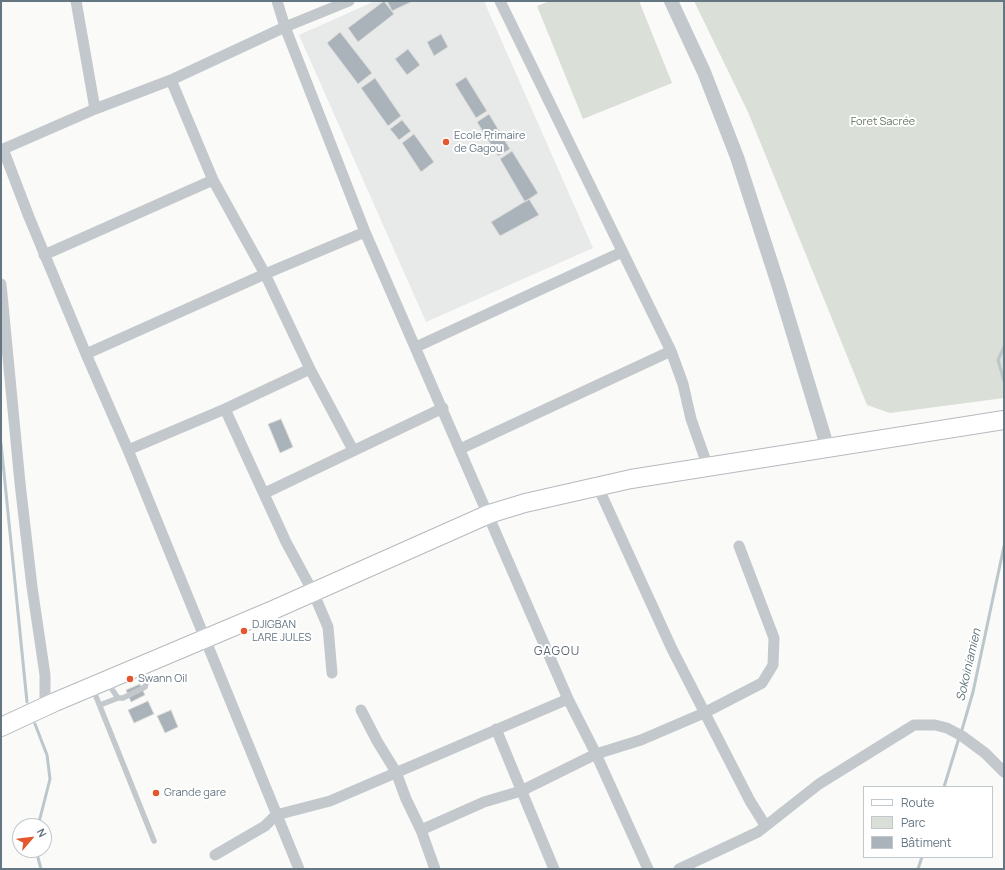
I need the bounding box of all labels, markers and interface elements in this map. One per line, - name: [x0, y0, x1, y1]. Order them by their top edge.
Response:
- park label: Foret Sacrée: [851, 115, 915, 129]
- place label: Ecole Primaire de Gagou: [454, 129, 525, 155]
- marker: Ecole Primaire de Gagou: [441, 137, 451, 147]
- place label: DJIGBAN LARE JULES: [252, 618, 311, 644]
- marker: DJIGBAN LARE JULES: [239, 626, 249, 636]
- water label: Sokoiniamien: [954, 627, 984, 703]
- district label: GAGOU: [534, 645, 580, 659]
- place label: Swann Oil: [138, 672, 187, 686]
- marker: Swann Oil: [125, 674, 135, 684]
- place label: Grande gare: [164, 786, 226, 800]
- legend: [863, 786, 993, 858]
- marker: Grande gare: [151, 788, 161, 798]
- text: Route: [901, 794, 934, 811]
- text: Parc: [901, 814, 925, 831]
- north arrow: [12, 818, 52, 858]
- text: N: [34, 826, 51, 840]
- text: Bâtiment: [901, 834, 952, 851]

